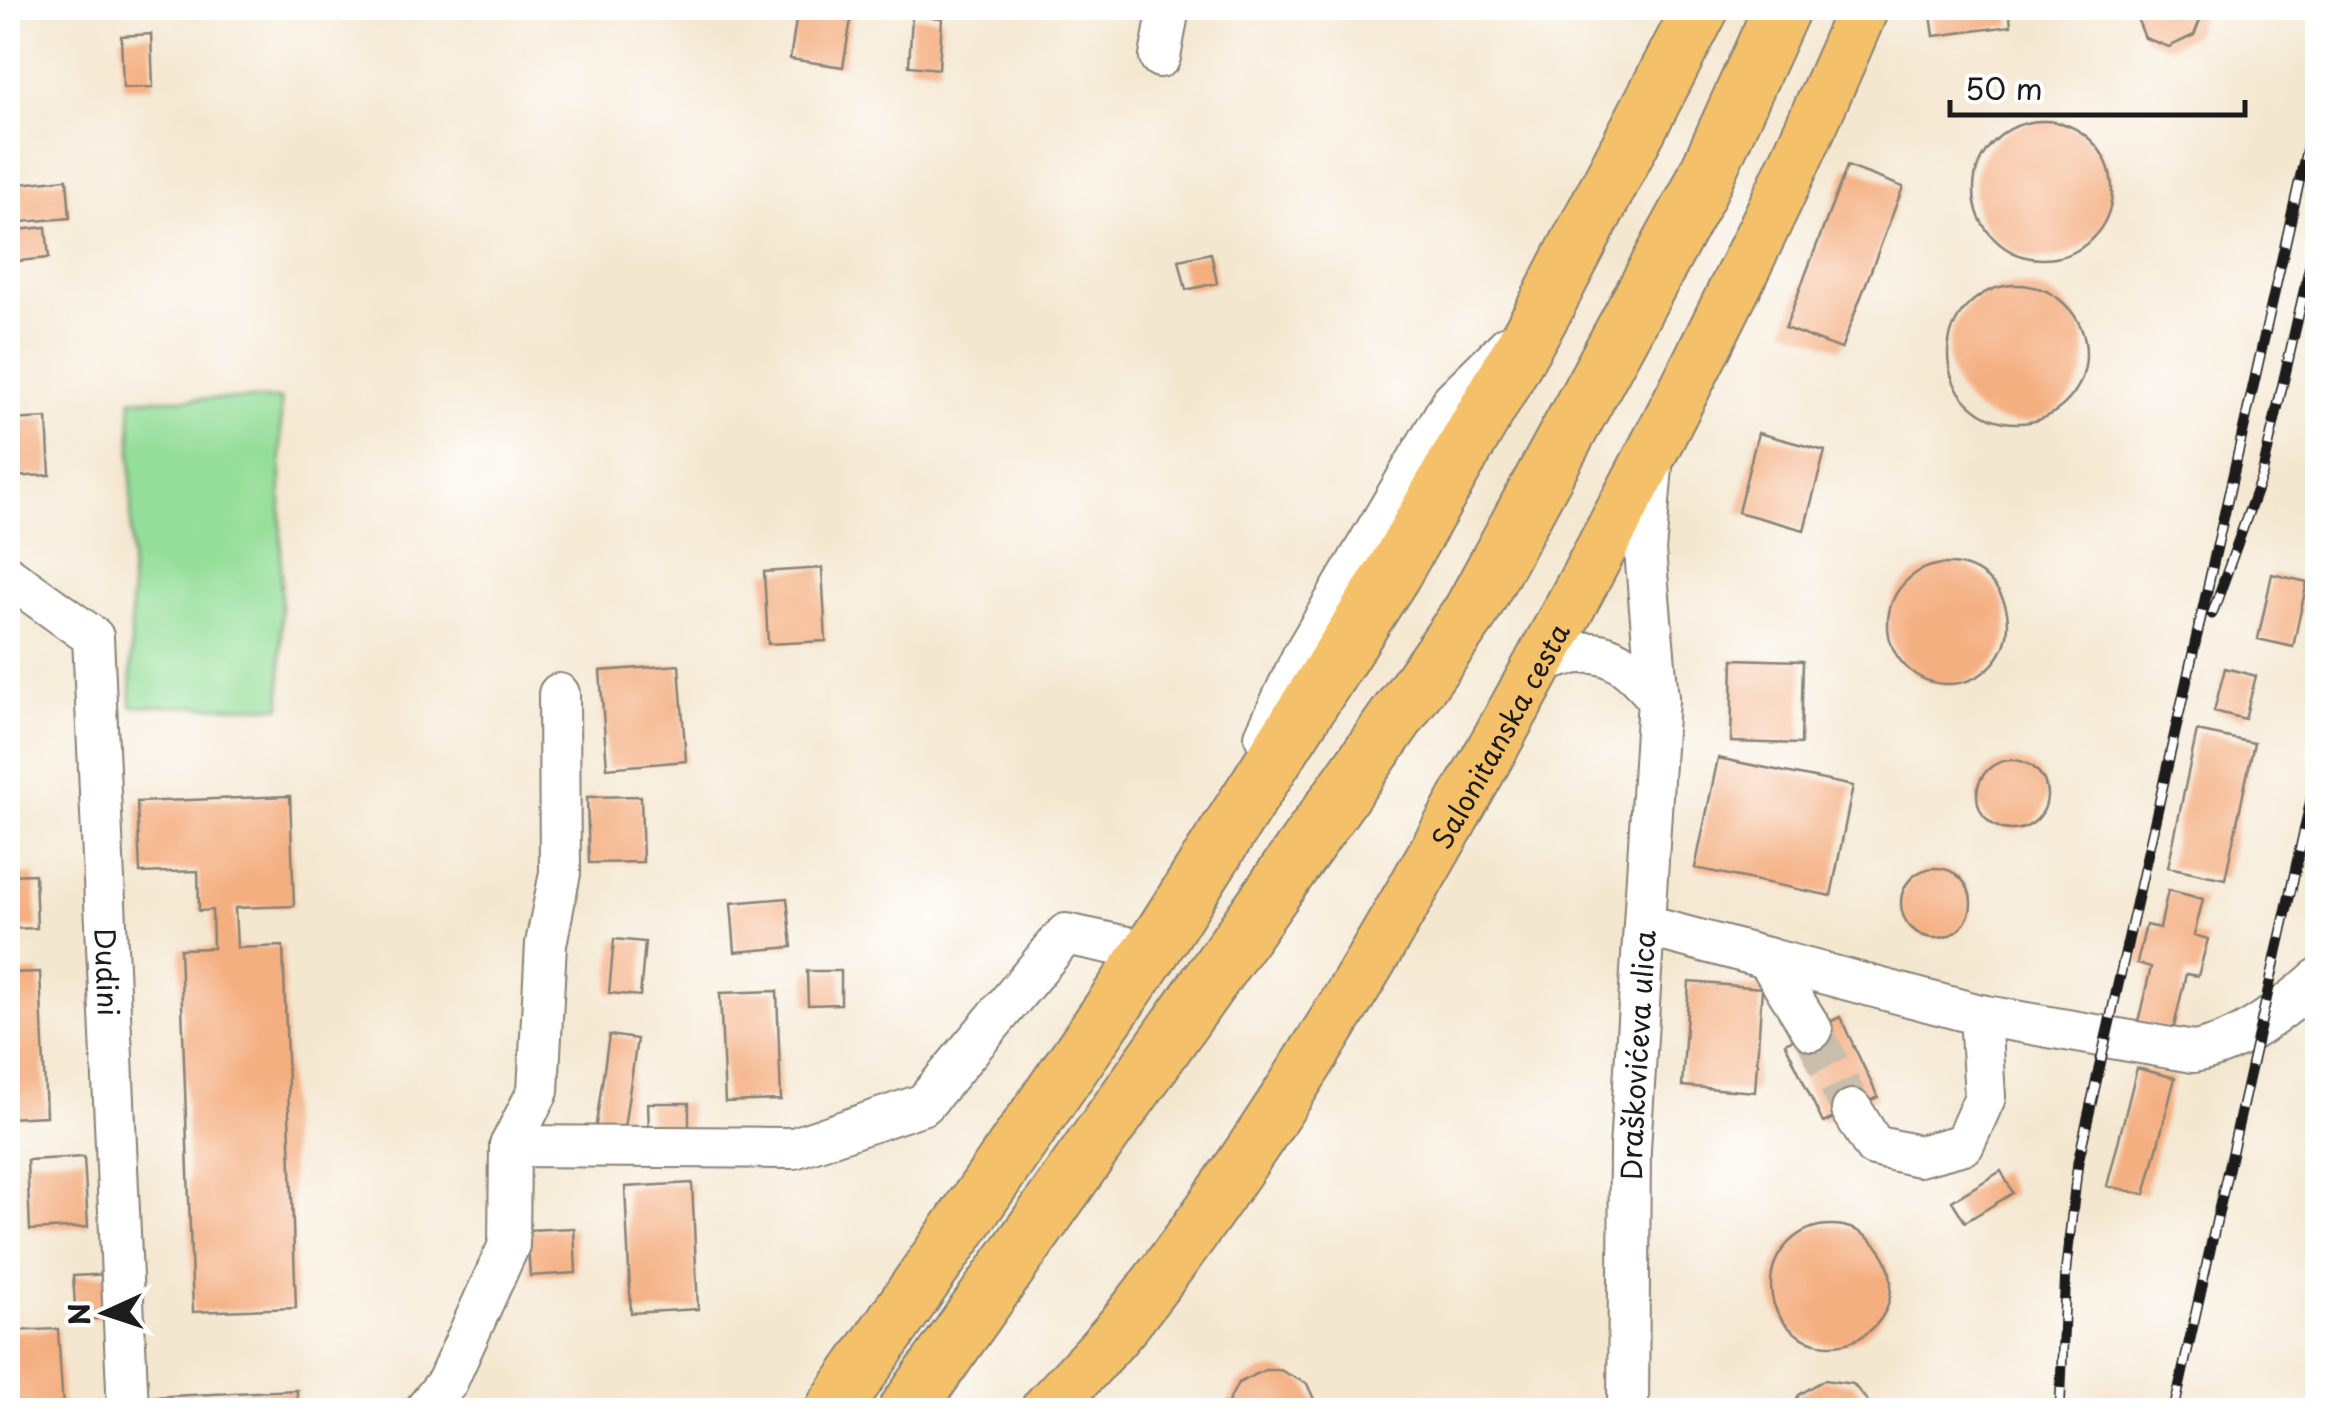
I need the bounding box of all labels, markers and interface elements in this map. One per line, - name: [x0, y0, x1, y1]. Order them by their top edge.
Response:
- scale bar: [1950, 55, 2245, 117]
- text: 50 m: [1965, 65, 2043, 110]
- street label: Salonitanska cesta: [1419, 614, 1579, 856]
- street label: Dudini: [85, 927, 132, 1017]
- street label: Draškovićeva ulica: [1608, 928, 1665, 1180]
- north arrow: [55, 1263, 155, 1363]
- text: N: [56, 1302, 101, 1327]

